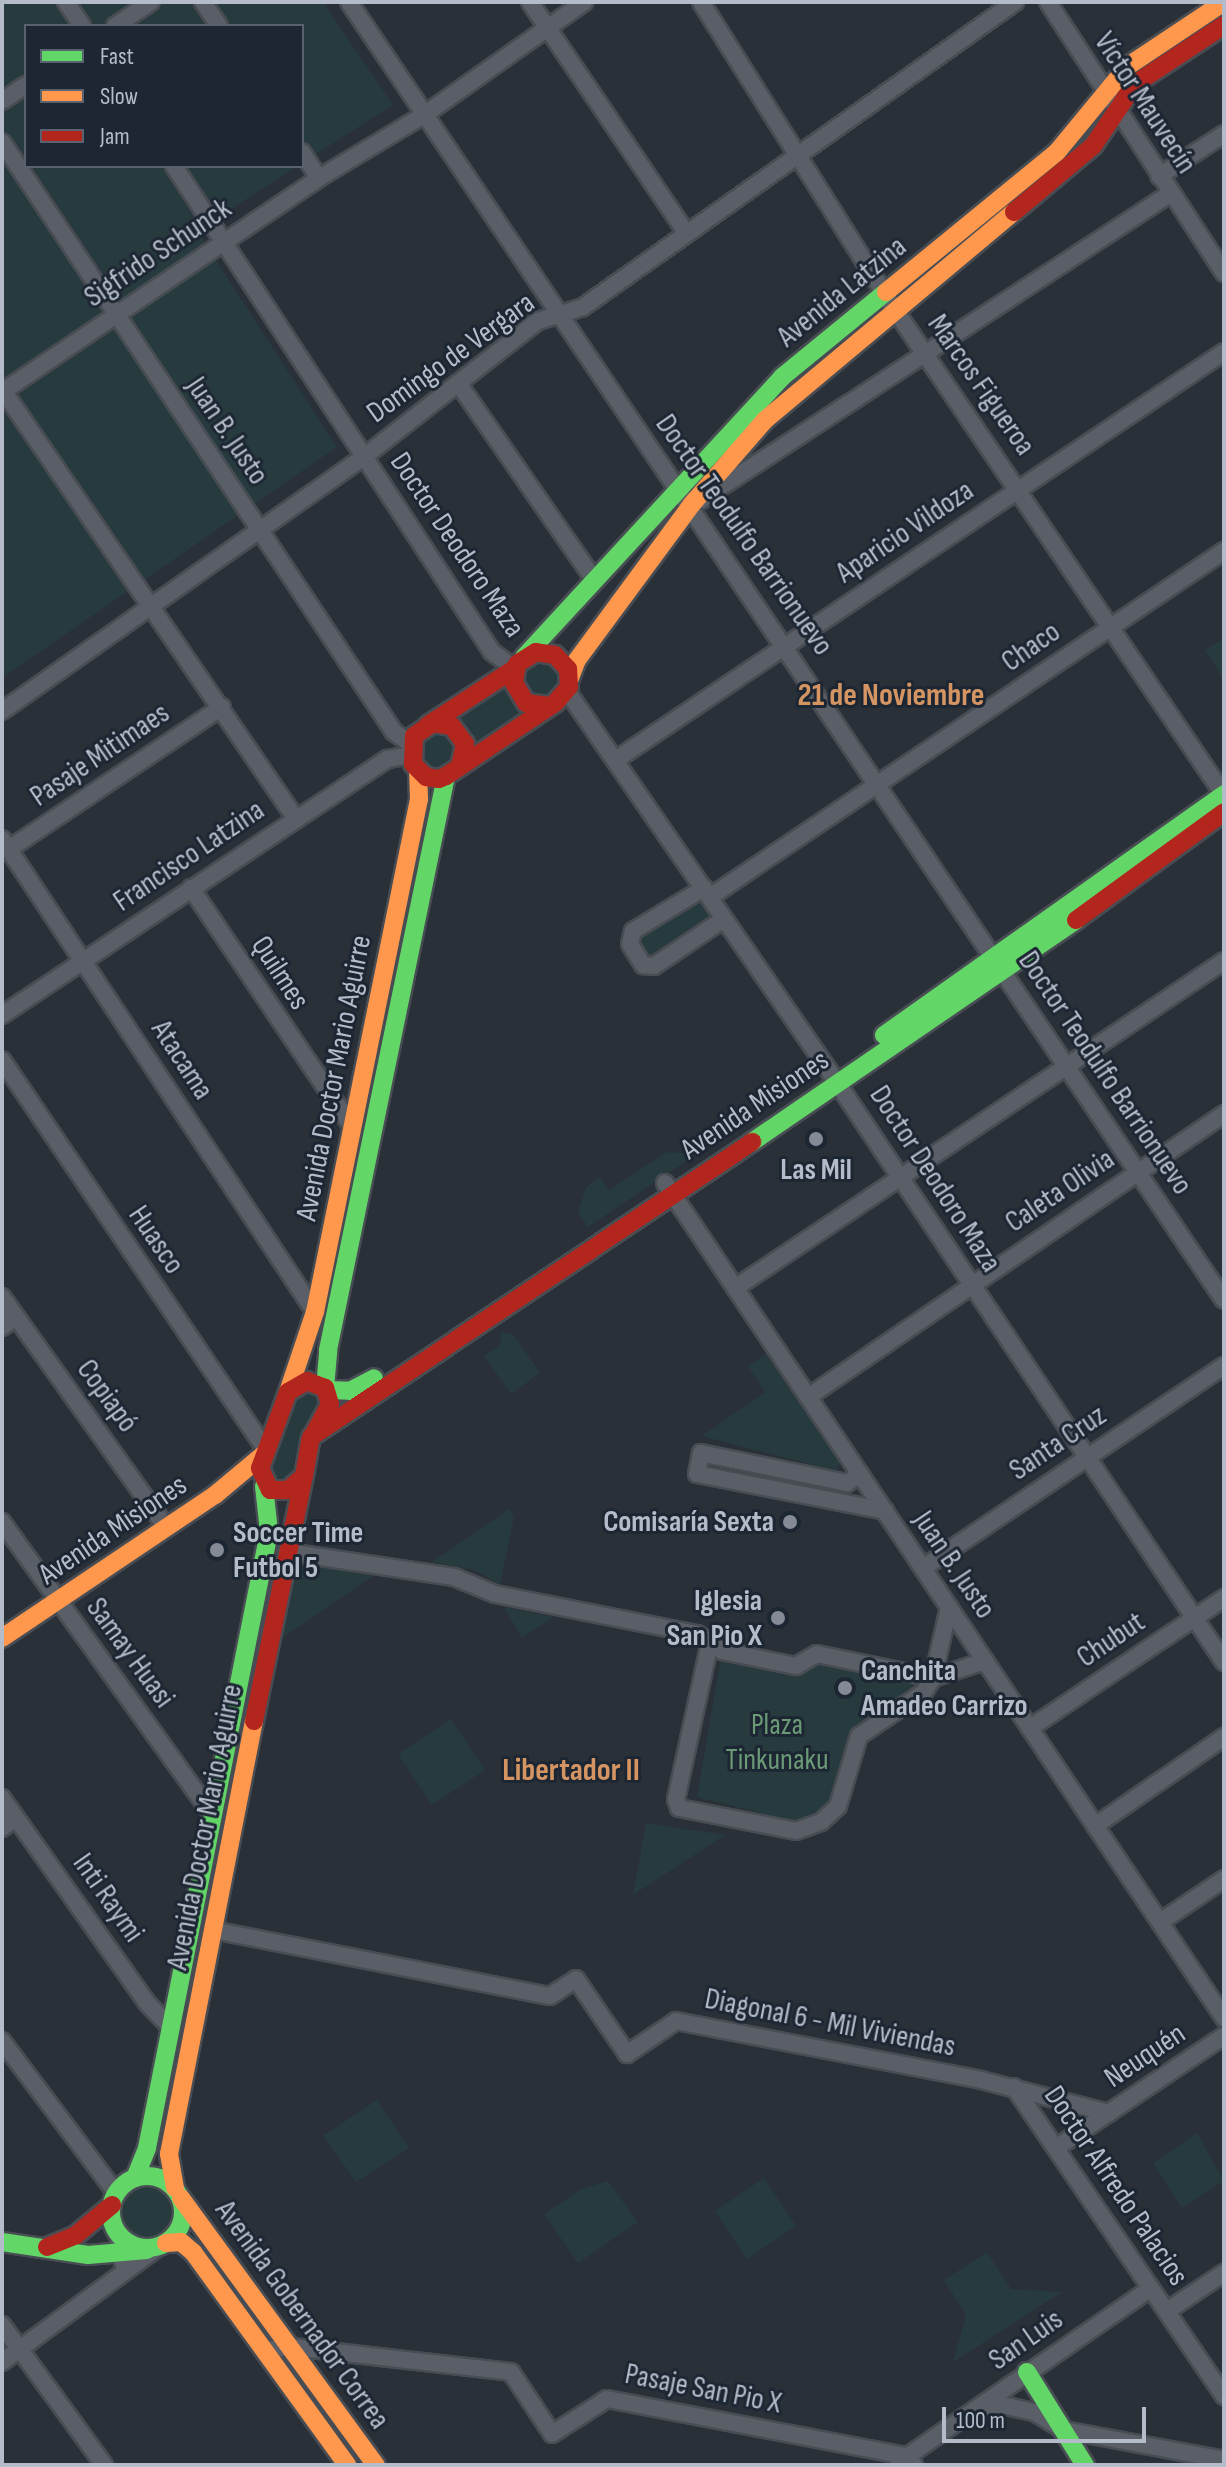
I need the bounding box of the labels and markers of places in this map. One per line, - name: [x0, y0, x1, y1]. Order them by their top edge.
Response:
- marker: Las Mil: [807, 1130, 825, 1148]
- place label: Las Mil: [780, 1152, 852, 1188]
- place label: Comisaría Sexta: [603, 1504, 774, 1540]
- marker: Comisaría Sexta: [781, 1513, 799, 1531]
- place label: Soccer Time Futbol 5: [233, 1515, 363, 1586]
- marker: Soccer Time Futbol 5: [208, 1541, 226, 1559]
- place label: Iglesia San Pio X: [667, 1583, 762, 1654]
- marker: Iglesia San Pio X: [769, 1609, 787, 1627]
- place label: Canchita Amadeo Carrizo: [861, 1653, 1028, 1724]
- marker: Canchita Amadeo Carrizo: [836, 1679, 854, 1697]

